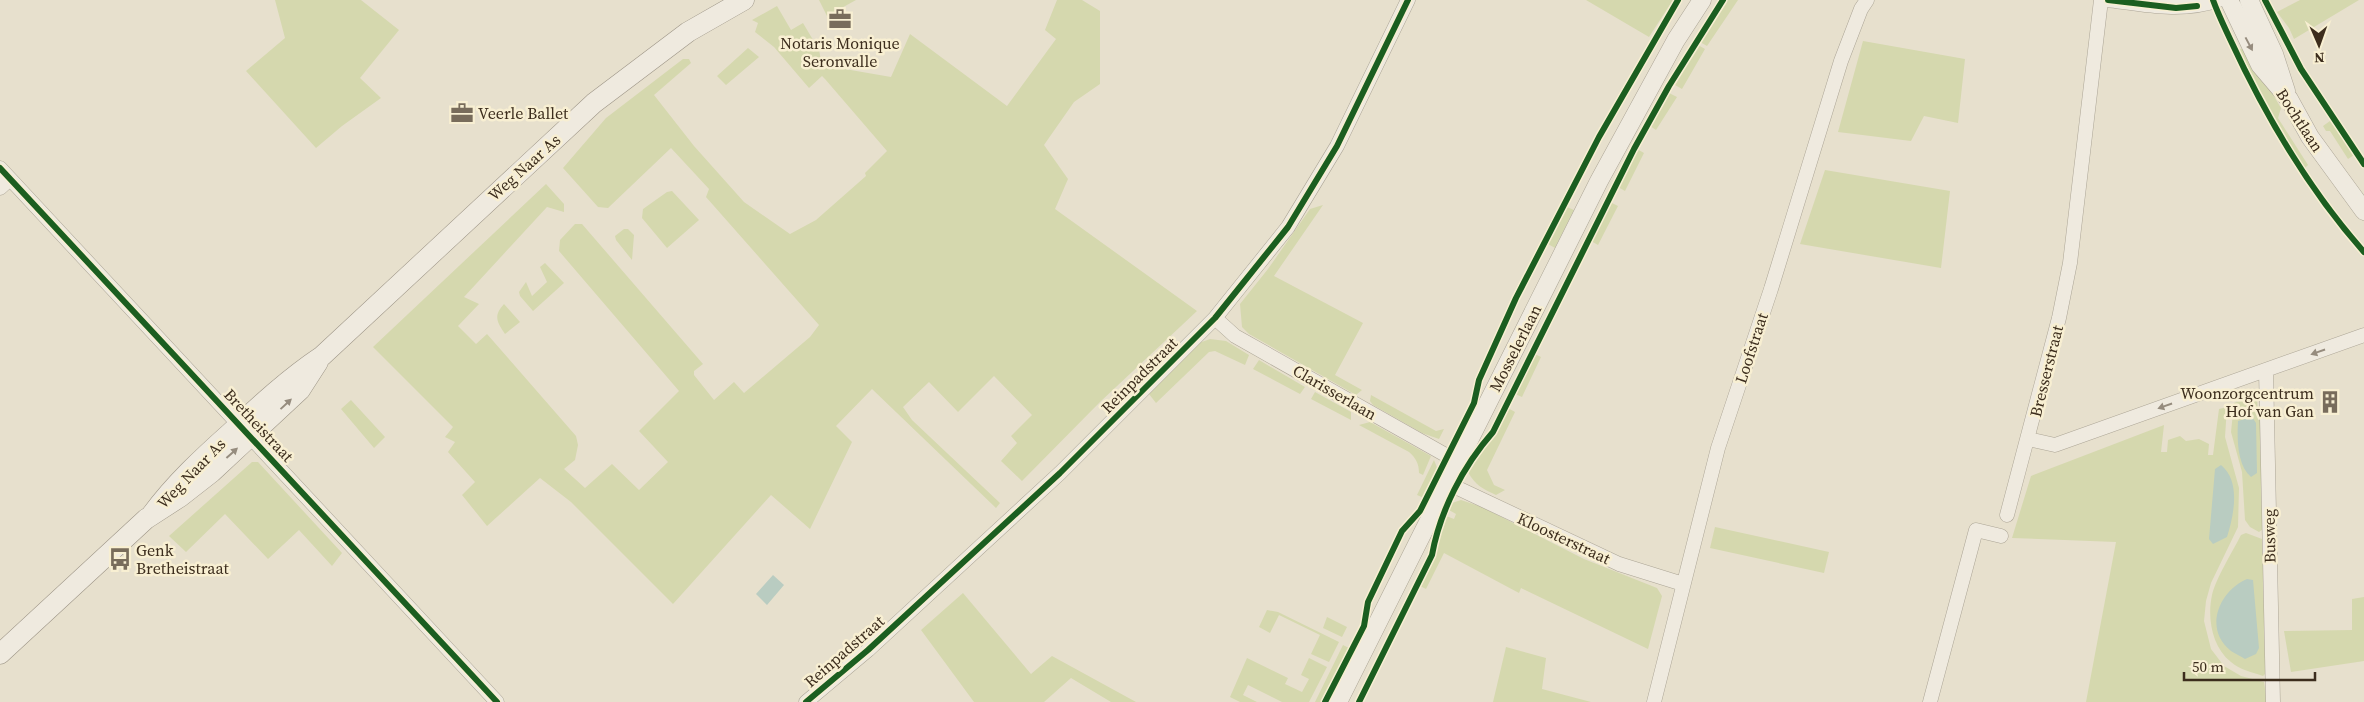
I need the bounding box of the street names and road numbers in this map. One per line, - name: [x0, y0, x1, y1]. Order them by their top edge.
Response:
- street label: Bochtlaan: [2271, 84, 2329, 156]
- street label: Weg Naar As: [483, 129, 565, 205]
- street label: Mosselerlaan: [1484, 300, 1546, 395]
- street label: Loofstraat: [1729, 309, 1773, 386]
- street label: Bresserstraat: [2024, 322, 2068, 419]
- street label: Reinpadstraat: [1096, 332, 1182, 418]
- street label: Clarisserlaan: [1289, 359, 1381, 425]
- street label: Bretheistraat: [219, 384, 299, 467]
- street label: Weg Naar As: [152, 433, 230, 513]
- street label: Kloosterstraat: [1514, 507, 1615, 569]
- street label: Busweg: [2258, 509, 2280, 563]
- street label: Reinpadstraat: [799, 610, 889, 692]

